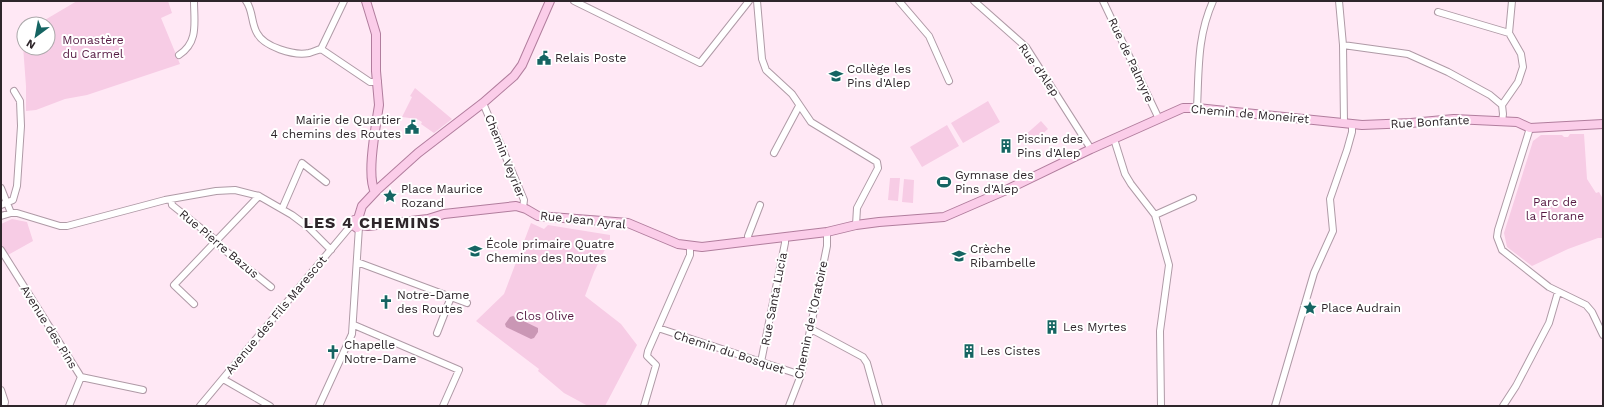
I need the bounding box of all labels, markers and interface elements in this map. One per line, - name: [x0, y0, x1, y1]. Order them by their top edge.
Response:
- street label: Rue de Palmyre: [1105, 15, 1157, 105]
- north arrow: [16, 16, 56, 56]
- park label: Monastère du Carmel: [62, 33, 124, 61]
- text: N: [24, 36, 38, 52]
- street label: Rue d'Alep: [1016, 41, 1062, 99]
- public building icon: Relais Poste: [536, 50, 552, 66]
- place label: Relais Poste: [555, 51, 627, 65]
- place label: Collège les Pins d'Alep: [847, 62, 911, 90]
- school or university icon: Collège les Pins d'Alep: [828, 68, 844, 84]
- street label: Chemin de Moneiret: [1190, 102, 1310, 126]
- street label: Chemin Veyrier: [482, 112, 528, 200]
- place label: Mairie de Quartier 4 chemins des Routes: [271, 113, 401, 141]
- street label: Rue Bonfante: [1390, 113, 1470, 131]
- public building icon: Mairie de Quartier 4 chemins des Routes: [404, 119, 420, 135]
- place label: Piscine des Pins d'Alep: [1017, 132, 1083, 160]
- building icon: Piscine des Pins d'Alep: [998, 138, 1014, 154]
- place label: Gymnase des Pins d'Alep: [955, 168, 1034, 196]
- sports icon: Gymnase des Pins d'Alep: [936, 174, 952, 190]
- place label: Place Maurice Rozand: [401, 182, 483, 210]
- place icon: Place Maurice Rozand: [382, 188, 398, 204]
- park label: Parc de la Florane: [1526, 195, 1584, 223]
- street label: Rue Pierre Bazus: [177, 207, 261, 281]
- street label: Rue Jean Ayral: [539, 209, 627, 231]
- district label: LES 4 CHEMINS: [303, 213, 441, 232]
- place label: École primaire Quatre Chemins des Routes: [486, 237, 614, 265]
- place label: Crèche Ribambelle: [970, 242, 1036, 270]
- school or university icon: École primaire Quatre Chemins des Routes: [467, 243, 483, 259]
- school or university icon: Crèche Ribambelle: [951, 248, 967, 264]
- street label: Rue Santa Lucia: [758, 251, 790, 347]
- street label: Avenue des Fils Marescot: [223, 253, 329, 377]
- street label: Chemin de l'Oratoire: [792, 259, 830, 381]
- street label: Avenue des Pins: [18, 283, 80, 371]
- place label: Notre-Dame des Routes: [397, 288, 469, 316]
- church icon: Notre-Dame des Routes: [378, 294, 394, 310]
- place icon: Place Audrain: [1302, 300, 1318, 316]
- place label: Place Audrain: [1321, 301, 1401, 315]
- park label: Clos Olive: [516, 309, 574, 323]
- building icon: Les Myrtes: [1044, 319, 1060, 335]
- place label: Les Myrtes: [1063, 320, 1127, 334]
- street label: Chemin du Bosquet: [672, 327, 786, 377]
- place label: Chapelle Notre-Dame: [344, 338, 416, 366]
- building icon: Les Cistes: [961, 343, 977, 359]
- church icon: Chapelle Notre-Dame: [325, 344, 341, 360]
- place label: Les Cistes: [980, 344, 1040, 358]

